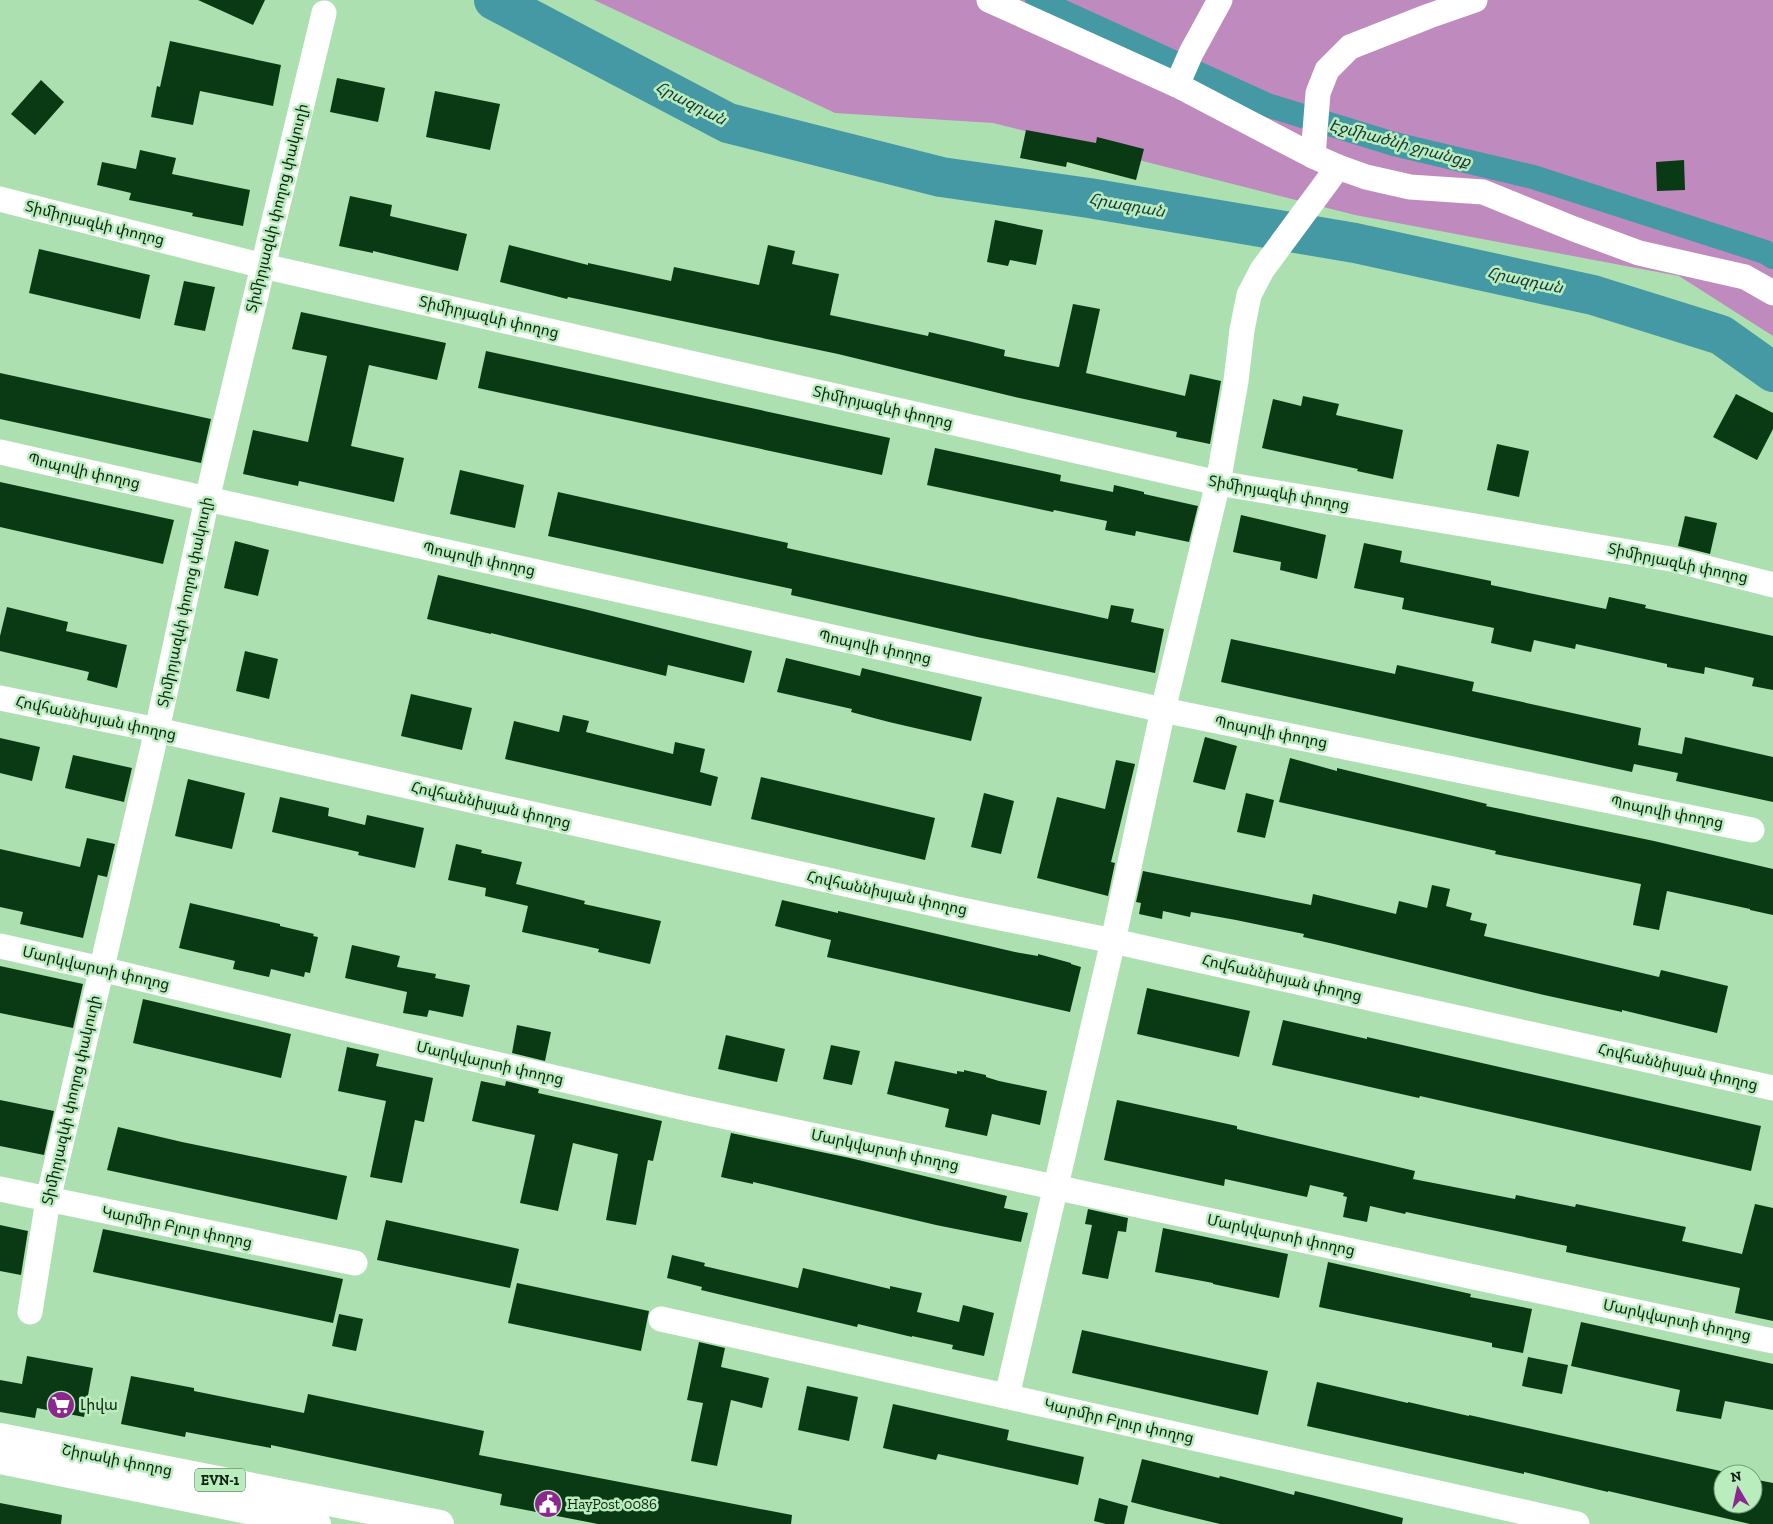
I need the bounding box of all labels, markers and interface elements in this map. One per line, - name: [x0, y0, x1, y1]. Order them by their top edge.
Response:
- water label: Հրազդան: [653, 77, 731, 129]
- street label: Տիմիրյազևի փողոց փակուղի: [242, 102, 312, 314]
- water label: Էջմիածնի ջրանցք: [1327, 115, 1474, 171]
- water label: Հրազդան: [1088, 189, 1168, 221]
- street label: Տիմիրյազևի փողոց: [24, 197, 166, 249]
- water label: Հրազդան: [1486, 263, 1566, 298]
- street label: Տիմիրյազևի փողոց: [417, 292, 561, 342]
- street label: Տիմիրյազևի փողոց: [811, 382, 955, 432]
- street label: Պոպովի փողոց: [26, 449, 142, 493]
- street label: Տիմիրյազևի փողոց: [1207, 472, 1351, 514]
- street label: Տիմիրյազևի փողոց փակուղի: [154, 495, 216, 709]
- street label: Պոպովի փողոց: [421, 538, 537, 580]
- street label: Տիմիրյազևի փողոց: [1606, 539, 1750, 587]
- street label: Պոպովի փողոց: [817, 626, 933, 668]
- street label: Հովհաննիսյան փողոց: [14, 692, 178, 744]
- street label: Պոպովի փողոց: [1213, 712, 1329, 752]
- street label: Հովհաննիսյան փողոց: [409, 778, 573, 832]
- street label: Պոպովի փողոց: [1609, 792, 1725, 832]
- street label: Հովհաննիսյան փողոց: [805, 867, 969, 919]
- street label: Մարկվարտի փողոց: [20, 942, 172, 994]
- street label: Հովհաննիսյան փողոց: [1200, 951, 1364, 1005]
- street label: Տիմիրյազևի փողոց փակուղի: [38, 993, 104, 1207]
- street label: Մարկվարտի փողոց: [414, 1037, 566, 1089]
- street label: Հովհաննիսյան փողոց: [1596, 1040, 1760, 1094]
- street label: Մարկվարտի փողոց: [809, 1126, 961, 1174]
- street label: Կարմիր Բլուր փողոց: [100, 1202, 254, 1252]
- street label: Մարկվարտի փողոց: [1205, 1211, 1357, 1259]
- street label: Մարկվարտի փողոց: [1601, 1296, 1753, 1344]
- supermarket icon: Լիվա: [46, 1390, 76, 1420]
- street label: Կարմիր Բլուր փողոց: [1042, 1395, 1196, 1447]
- place label: Լիվա: [80, 1396, 118, 1414]
- street label: Շիրակի փողոց: [60, 1440, 174, 1480]
- north arrow: [1713, 1464, 1763, 1514]
- text: N: [1729, 1467, 1743, 1486]
- road number: EVN-1: [195, 1468, 245, 1492]
- public building icon: HayPost 0086: [533, 1489, 563, 1519]
- place label: HayPost 0086: [567, 1495, 657, 1513]

